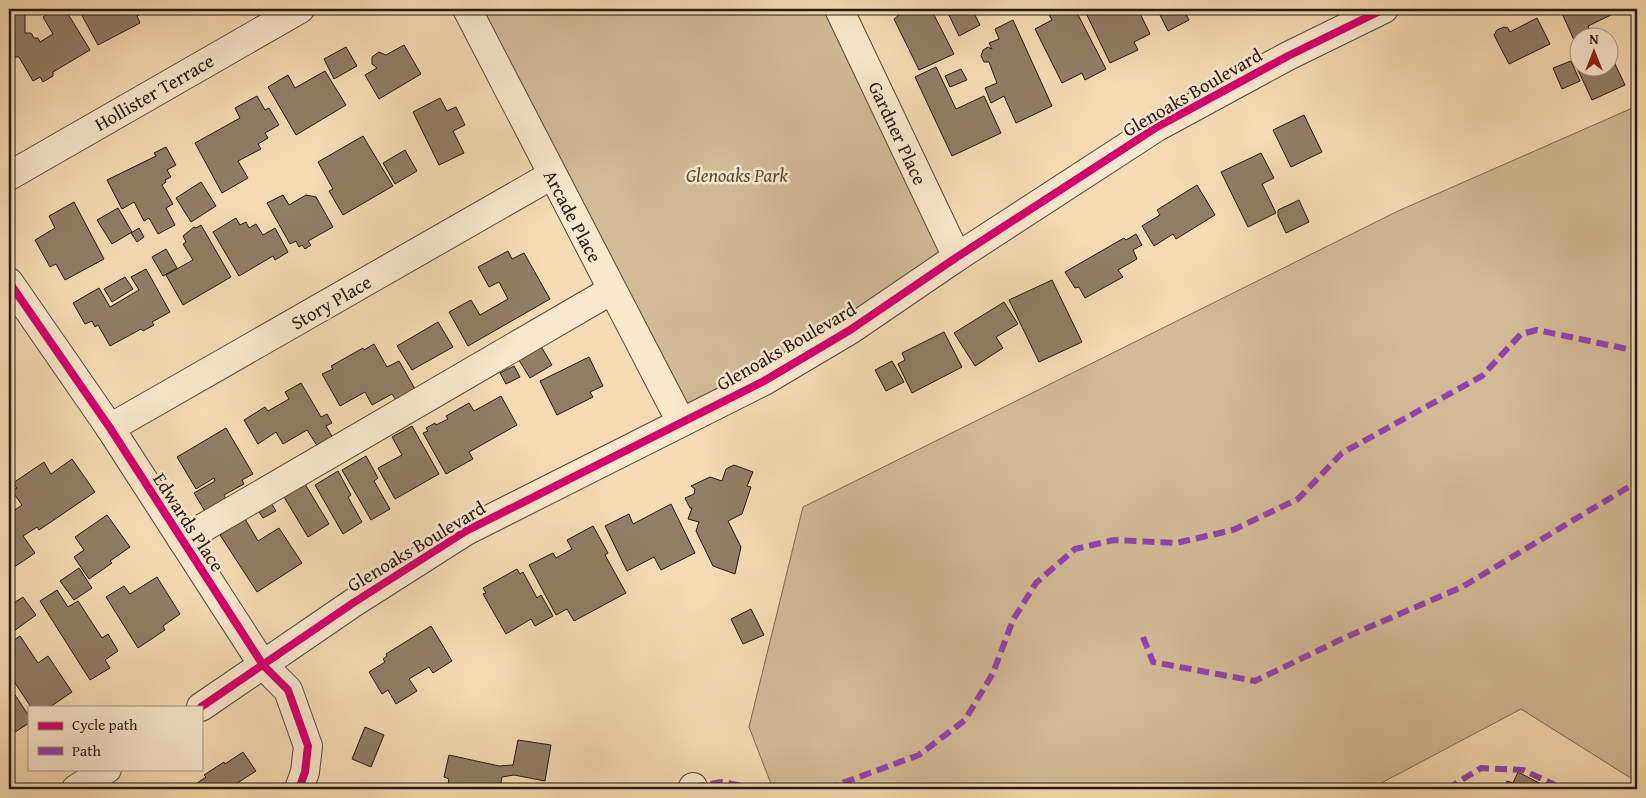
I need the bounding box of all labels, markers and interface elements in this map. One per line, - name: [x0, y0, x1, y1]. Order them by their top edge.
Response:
- north arrow: [1568, 28, 1618, 78]
- text: N: [1589, 29, 1599, 49]
- street label: Glenoaks Boulevard: [1117, 40, 1268, 143]
- street label: Hollister Terrace: [89, 46, 219, 138]
- street label: Gardner Place: [862, 77, 934, 189]
- park label: Glenoaks Park: [686, 161, 788, 189]
- street label: Arcade Place: [537, 165, 609, 267]
- street label: Story Place: [285, 268, 377, 336]
- street label: Glenoaks Boulevard: [711, 294, 862, 397]
- street label: Edwards Place: [146, 467, 232, 577]
- street label: Glenoaks Boulevard: [341, 493, 491, 598]
- legend: [28, 706, 202, 770]
- text: Cycle path: [72, 714, 138, 735]
- text: Path: [72, 740, 101, 761]

